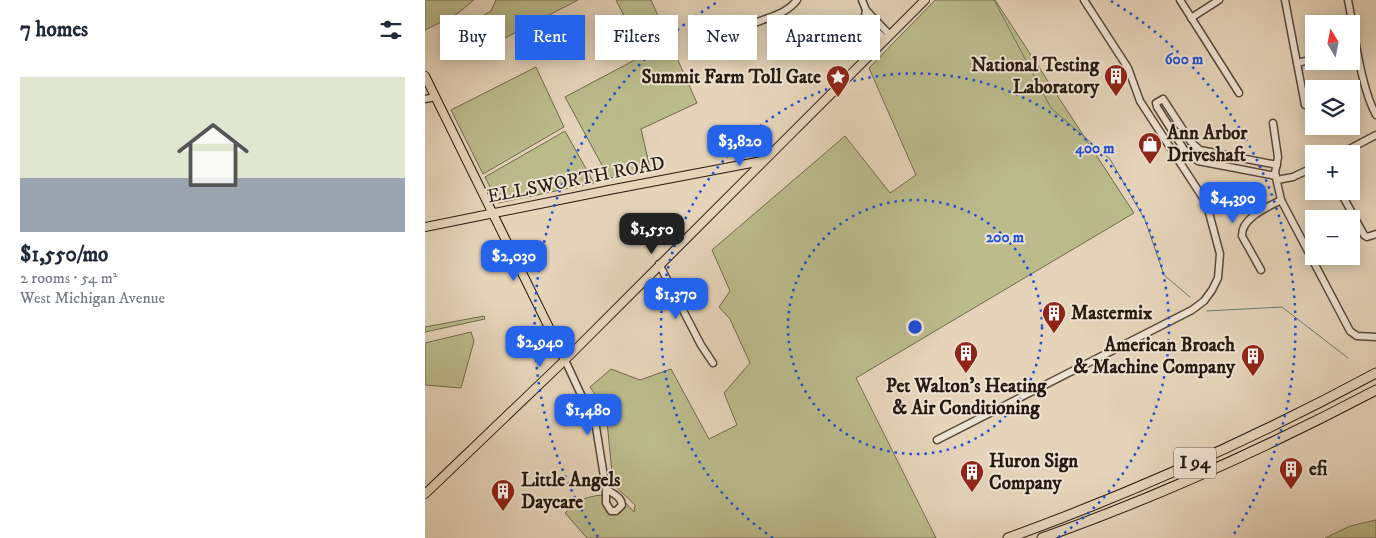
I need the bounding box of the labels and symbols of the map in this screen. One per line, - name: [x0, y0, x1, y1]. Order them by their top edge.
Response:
- north arrow: [1305, 15, 1360, 70]
- text: 600 m: [1165, 50, 1204, 69]
- place label: National Testing Laboratory: [971, 54, 1100, 99]
- building icon: National Testing Laboratory: [1103, 63, 1129, 97]
- place icon: Summit Farm Toll Gate: [825, 64, 851, 98]
- place label: Summit Farm Toll Gate: [641, 66, 821, 89]
- place label: Ann Arbor Driveshaft: [1166, 122, 1248, 167]
- pin: $3,820: [699, 124, 781, 167]
- shop icon: Ann Arbor Driveshaft: [1137, 131, 1163, 165]
- text: 400 m: [1074, 139, 1115, 158]
- street label: ELLSWORTH ROAD: [485, 152, 667, 208]
- pin: $4,390: [1192, 182, 1274, 224]
- pin: $1,550: [611, 212, 693, 255]
- text: 200 m: [986, 228, 1025, 247]
- pin: $2,030: [473, 240, 555, 282]
- pin: $1,370: [635, 278, 717, 320]
- building icon: Mastermix: [1041, 300, 1067, 334]
- place label: Mastermix: [1071, 302, 1153, 325]
- centre of rings: [906, 318, 924, 336]
- pin: $2,940: [499, 326, 581, 368]
- place label: American Broach & Machine Company: [1073, 334, 1236, 379]
- building icon: Pet Walton's Heating & Air Conditioning: [953, 340, 979, 374]
- building icon: American Broach & Machine Company: [1240, 343, 1266, 377]
- place label: Pet Walton's Heating & Air Conditioning: [886, 375, 1047, 420]
- pin: $1,480: [547, 394, 629, 436]
- road number: I 94: [1174, 448, 1216, 478]
- place label: Huron Sign Company: [989, 450, 1079, 495]
- building icon: efi: [1278, 456, 1304, 490]
- place label: efi: [1309, 458, 1328, 481]
- building icon: Huron Sign Company: [959, 459, 985, 493]
- place label: Little Angels Daycare: [521, 469, 621, 514]
- building icon: Little Angels Daycare: [490, 478, 516, 512]

